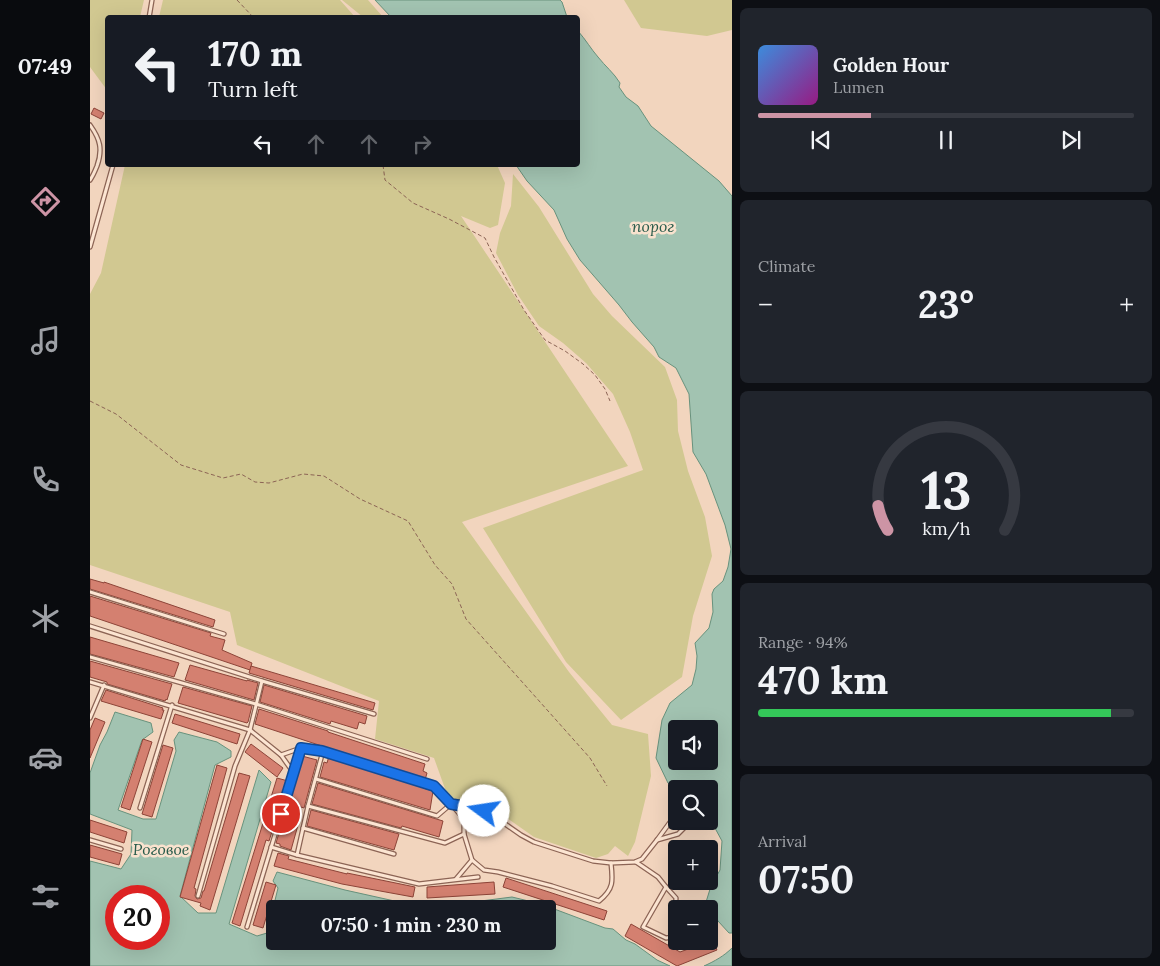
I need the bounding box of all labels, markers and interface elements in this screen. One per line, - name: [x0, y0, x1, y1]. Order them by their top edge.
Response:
- text: 170 m: [208, 31, 302, 76]
- icon: left: [125, 35, 190, 100]
- text: 07:49: [18, 52, 72, 80]
- text: Golden Hour: [833, 53, 949, 77]
- text: Turn left: [208, 75, 298, 103]
- text: Lumen: [833, 77, 885, 97]
- icon: previous: [807, 126, 835, 154]
- icon: pause: [932, 126, 960, 154]
- icon: next: [1057, 126, 1085, 154]
- icon: left: [249, 130, 277, 158]
- icon: ahead: [302, 130, 330, 158]
- icon: ahead: [355, 130, 383, 158]
- icon: right: [408, 130, 436, 158]
- icon: directions: [28, 184, 63, 219]
- water label: порог: [632, 216, 674, 236]
- text: Climate: [758, 256, 815, 276]
- text: 23°: [918, 280, 974, 328]
- text: −: [758, 287, 773, 323]
- text: +: [1119, 287, 1134, 323]
- icon: music: [28, 323, 63, 358]
- text: 13: [921, 457, 971, 523]
- icon: phone: [28, 462, 63, 497]
- text: km/h: [922, 517, 970, 540]
- icon: climate: [28, 601, 63, 636]
- text: Range · 94%: [758, 632, 848, 652]
- text: 470 km: [758, 656, 888, 704]
- map controls: [668, 720, 718, 950]
- button: sound: [668, 720, 718, 770]
- icon: car: [28, 740, 63, 775]
- button: search: [668, 780, 718, 830]
- position arrow: [457, 784, 509, 836]
- pin: [260, 793, 302, 835]
- icon: arrive: [267, 800, 295, 828]
- text: Arrival: [758, 831, 807, 851]
- water label: Роговое: [133, 839, 190, 859]
- button: +: [668, 840, 718, 890]
- text: 07:50: [758, 855, 854, 903]
- icon: filters: [28, 879, 63, 914]
- speed limit sign: 20: [105, 885, 170, 950]
- button: −: [668, 900, 718, 950]
- text: 07:50 · 1 min · 230 m: [321, 913, 501, 937]

